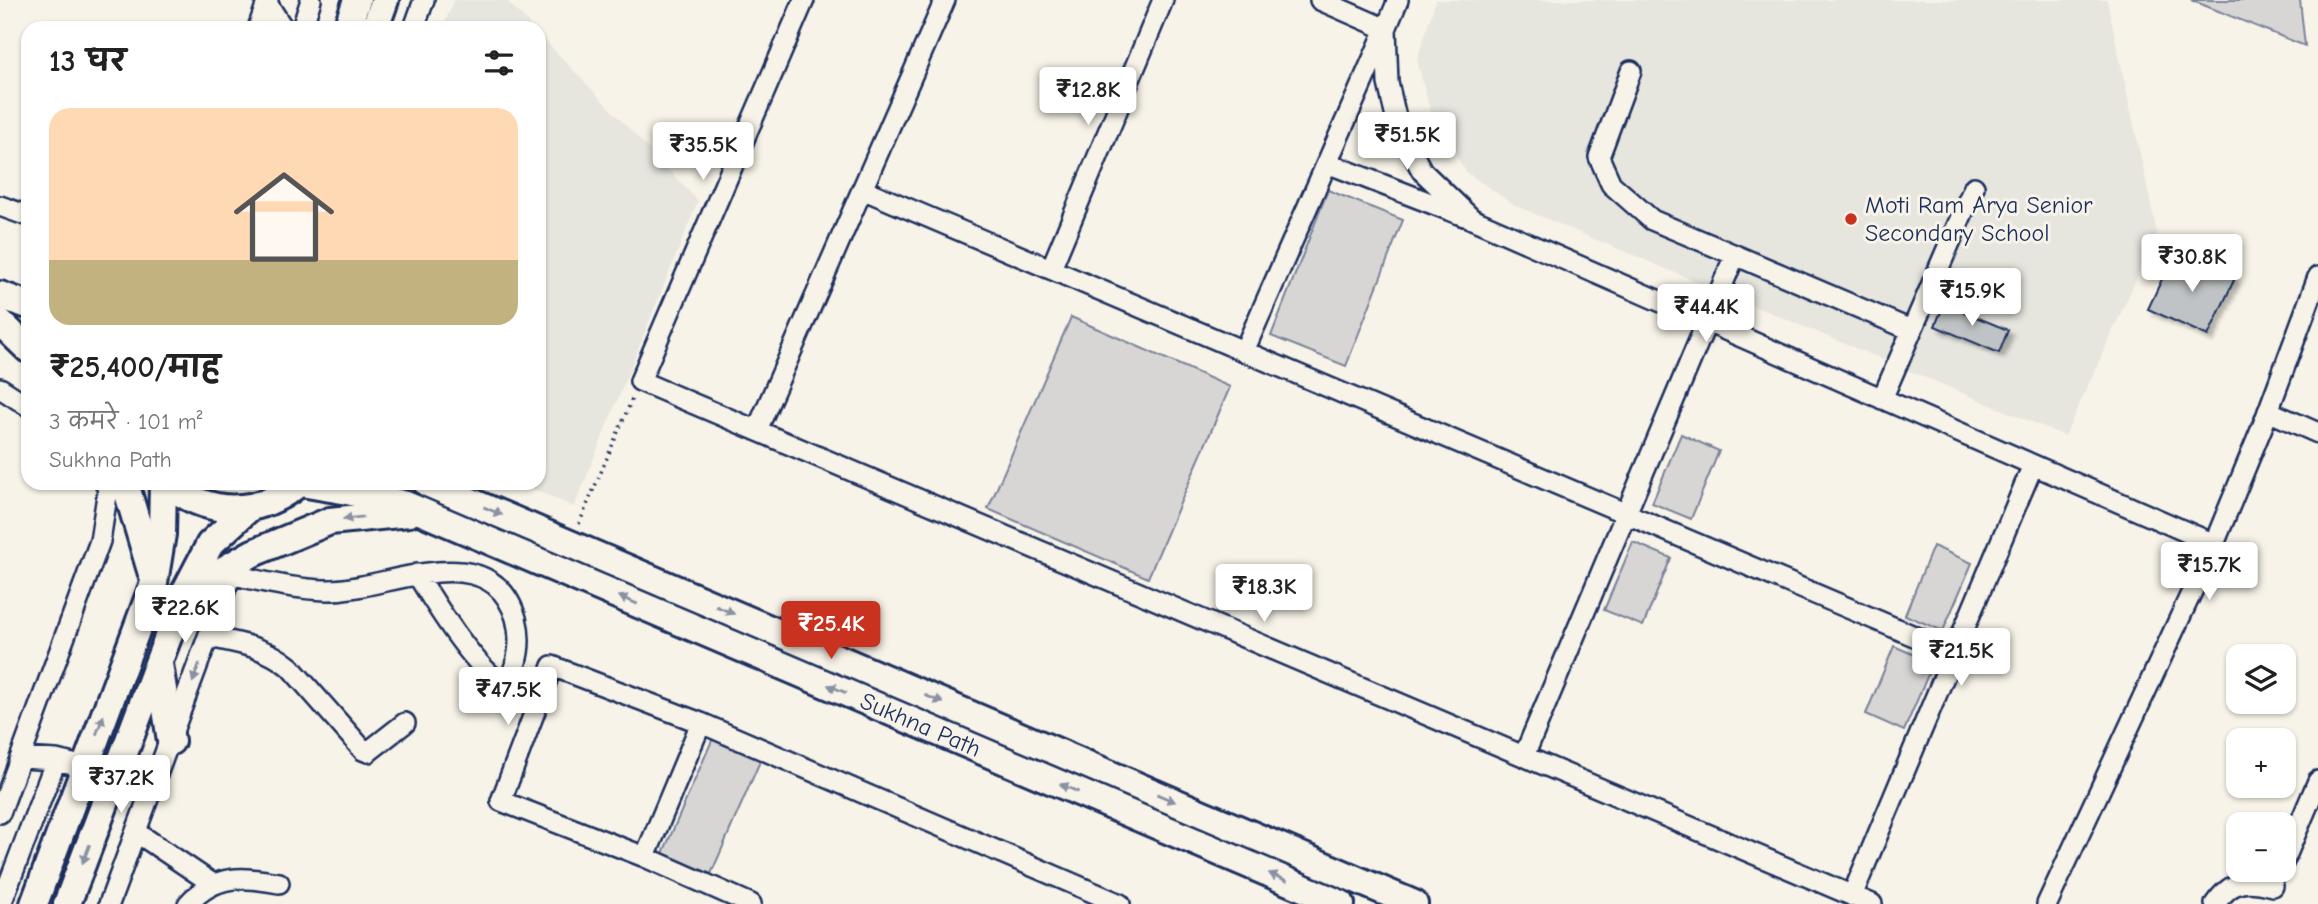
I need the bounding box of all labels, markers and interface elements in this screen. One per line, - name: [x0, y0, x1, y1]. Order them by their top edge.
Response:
- text: 13 घर: [49, 44, 126, 79]
- icon: filters: [480, 44, 518, 82]
- pin: ₹12.8K: [1031, 68, 1145, 127]
- text: ₹12.8K: [1055, 76, 1121, 103]
- pin: ₹51.5K: [1350, 113, 1464, 172]
- text: ₹51.5K: [1374, 121, 1440, 148]
- pin: ₹35.5K: [646, 122, 760, 182]
- text: ₹35.5K: [669, 131, 737, 158]
- icon: home: [221, 154, 347, 280]
- place label: Moti Ram Arya Senior Secondary School: [1865, 191, 2093, 247]
- marker: Moti Ram Arya Senior Secondary School: [1843, 211, 1859, 227]
- pin: ₹30.8K: [2135, 234, 2249, 294]
- text: ₹30.8K: [2157, 243, 2227, 270]
- pin: ₹15.9K: [1915, 268, 2029, 328]
- text: ₹15.9K: [1939, 277, 2005, 304]
- pin: ₹44.4K: [1649, 284, 1763, 344]
- text: ₹44.4K: [1673, 293, 1739, 320]
- text: ₹25,400/माह: [49, 350, 220, 385]
- text: 3 कमरे · 101 m²: [49, 408, 203, 435]
- text: Sukhna Path: [49, 446, 172, 473]
- one-way arrow: [483, 506, 504, 517]
- one-way arrow: [342, 513, 364, 524]
- pin: ₹15.7K: [2152, 542, 2266, 602]
- text: ₹15.7K: [2177, 551, 2241, 578]
- pin: ₹18.3K: [1207, 564, 1321, 624]
- text: ₹18.3K: [1231, 573, 1297, 600]
- pin: ₹22.6K: [128, 586, 242, 645]
- text: ₹22.6K: [151, 594, 219, 621]
- one-way arrow: [618, 594, 638, 606]
- pin: ₹25.4K: [774, 602, 888, 661]
- one-way arrow: [715, 604, 735, 616]
- text: ₹25.4K: [797, 610, 865, 637]
- pin: ₹21.5K: [1904, 628, 2018, 688]
- text: ₹21.5K: [1928, 637, 1994, 664]
- map controls: [2226, 644, 2296, 882]
- button: layers: [2226, 644, 2296, 714]
- one-way arrow: [190, 663, 201, 684]
- pin: ₹47.5K: [451, 668, 565, 727]
- text: ₹47.5K: [475, 676, 541, 703]
- one-way arrow: [827, 683, 848, 694]
- street label: Sukhna Path: [856, 687, 985, 763]
- one-way arrow: [924, 693, 944, 705]
- one-way arrow: [95, 715, 106, 736]
- button: +: [2226, 728, 2296, 798]
- pin: ₹37.2K: [64, 756, 178, 815]
- text: ₹37.2K: [88, 764, 154, 791]
- one-way arrow: [1059, 782, 1079, 794]
- one-way arrow: [1156, 792, 1176, 804]
- button: −: [2226, 812, 2296, 882]
- one-way arrow: [80, 843, 91, 864]
- one-way arrow: [1268, 871, 1289, 882]

